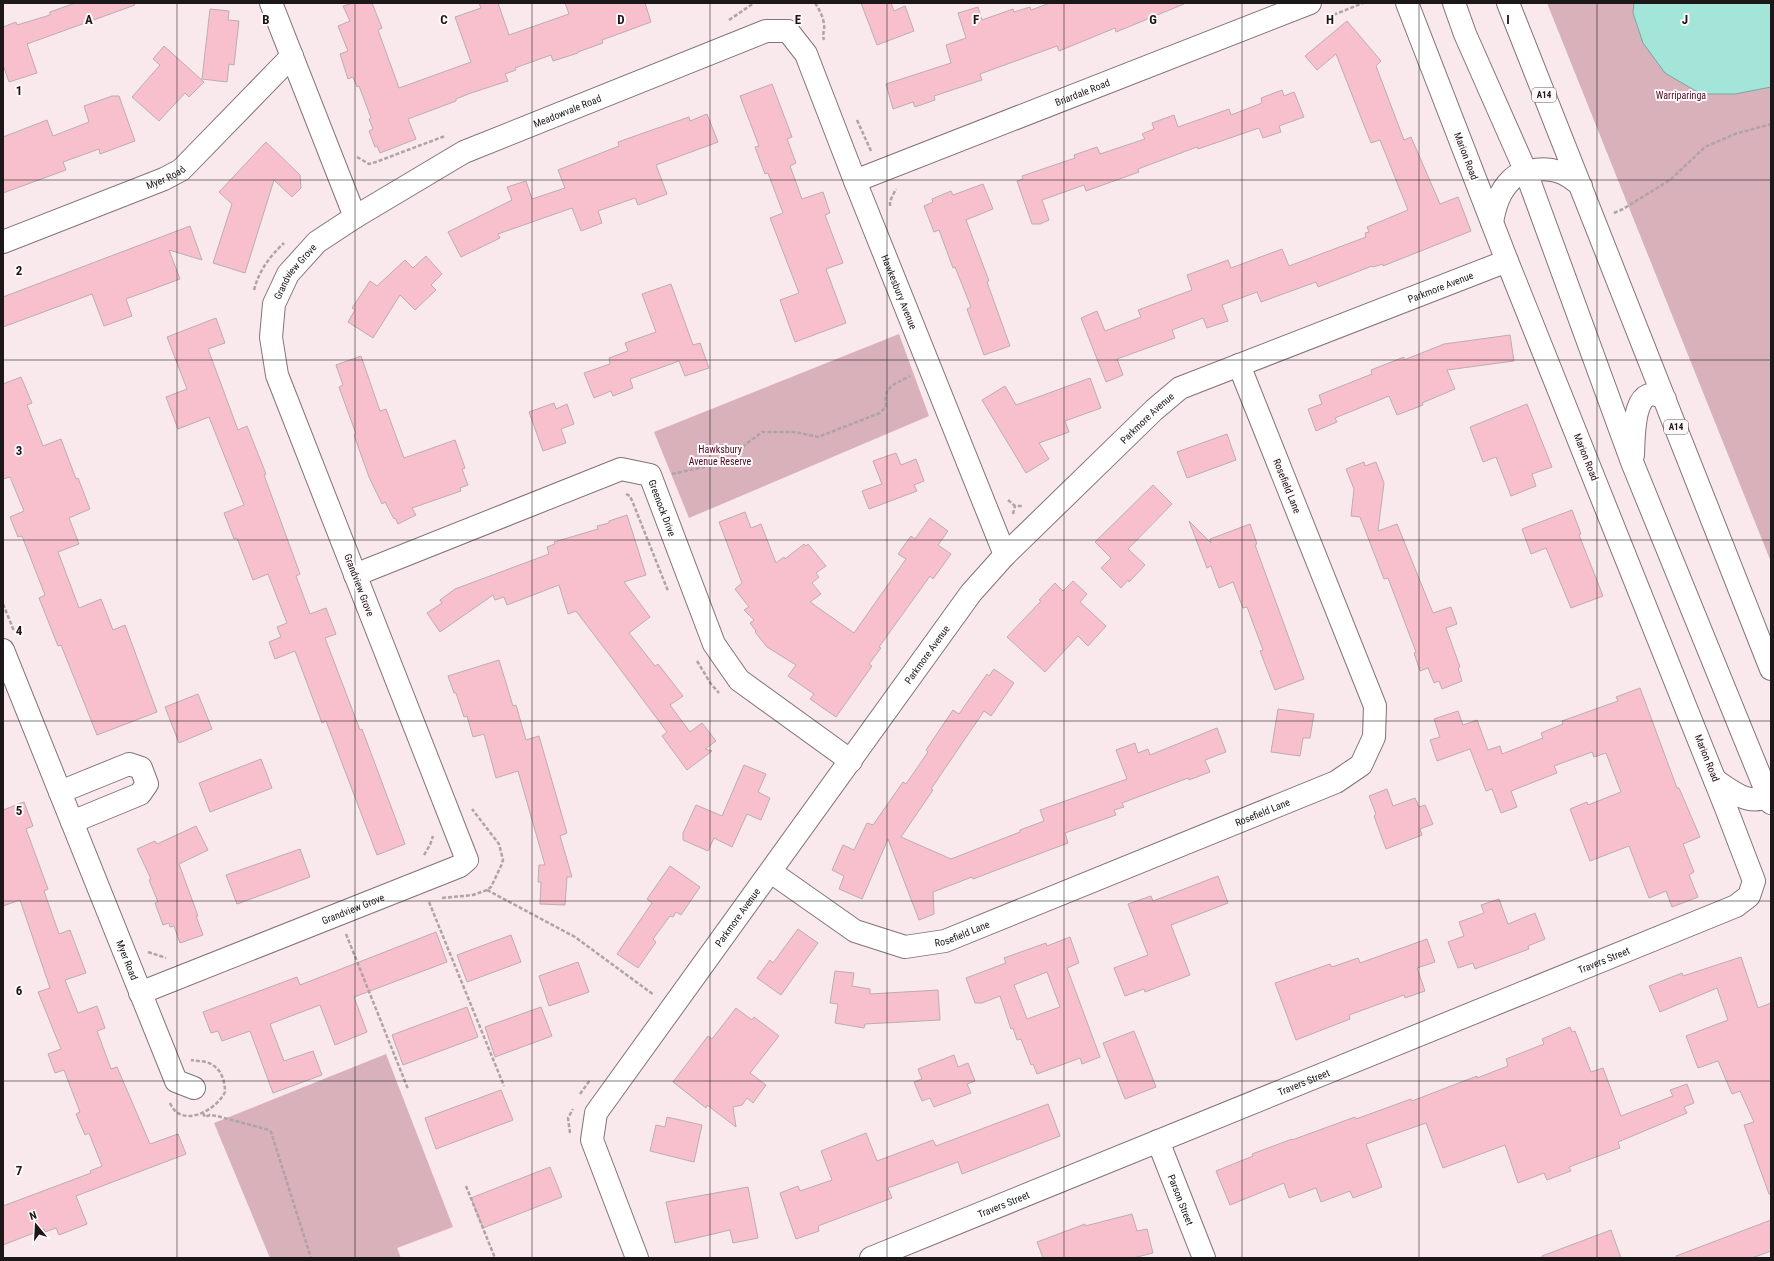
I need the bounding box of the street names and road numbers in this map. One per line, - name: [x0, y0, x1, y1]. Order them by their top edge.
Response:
- street label: Briardale Road: [1053, 76, 1111, 108]
- road number: A14: [1532, 88, 1556, 102]
- street label: Meadowvale Road: [532, 92, 603, 129]
- street label: Marion Road: [1452, 131, 1480, 181]
- street label: Myer Road: [144, 163, 188, 191]
- street label: Grandview Grove: [272, 241, 318, 301]
- street label: Hawkesbury Avenue: [880, 253, 919, 331]
- street label: Parkmore Avenue: [1406, 269, 1475, 305]
- street label: Parkmore Avenue: [1118, 390, 1176, 445]
- road number: A14: [1664, 420, 1688, 434]
- street label: Marion Road: [1572, 432, 1600, 482]
- street label: Rosefield Lane: [1271, 457, 1303, 515]
- street label: Greenock Drive: [647, 478, 678, 538]
- street label: Grandview Grove: [342, 552, 376, 618]
- street label: Parkmore Avenue: [902, 623, 952, 686]
- street label: Marion Road: [1693, 733, 1721, 783]
- street label: Rosefield Lane: [1233, 796, 1291, 828]
- street label: Parkmore Avenue: [713, 886, 762, 948]
- street label: Grandview Grove: [320, 891, 386, 926]
- street label: Rosefield Lane: [934, 918, 991, 948]
- street label: Myer Road: [115, 939, 140, 981]
- street label: Travers Street: [1576, 944, 1631, 975]
- street label: Travers Street: [1276, 1067, 1331, 1097]
- street label: Parson Street: [1166, 1173, 1196, 1227]
- street label: Travers Street: [976, 1189, 1031, 1220]

